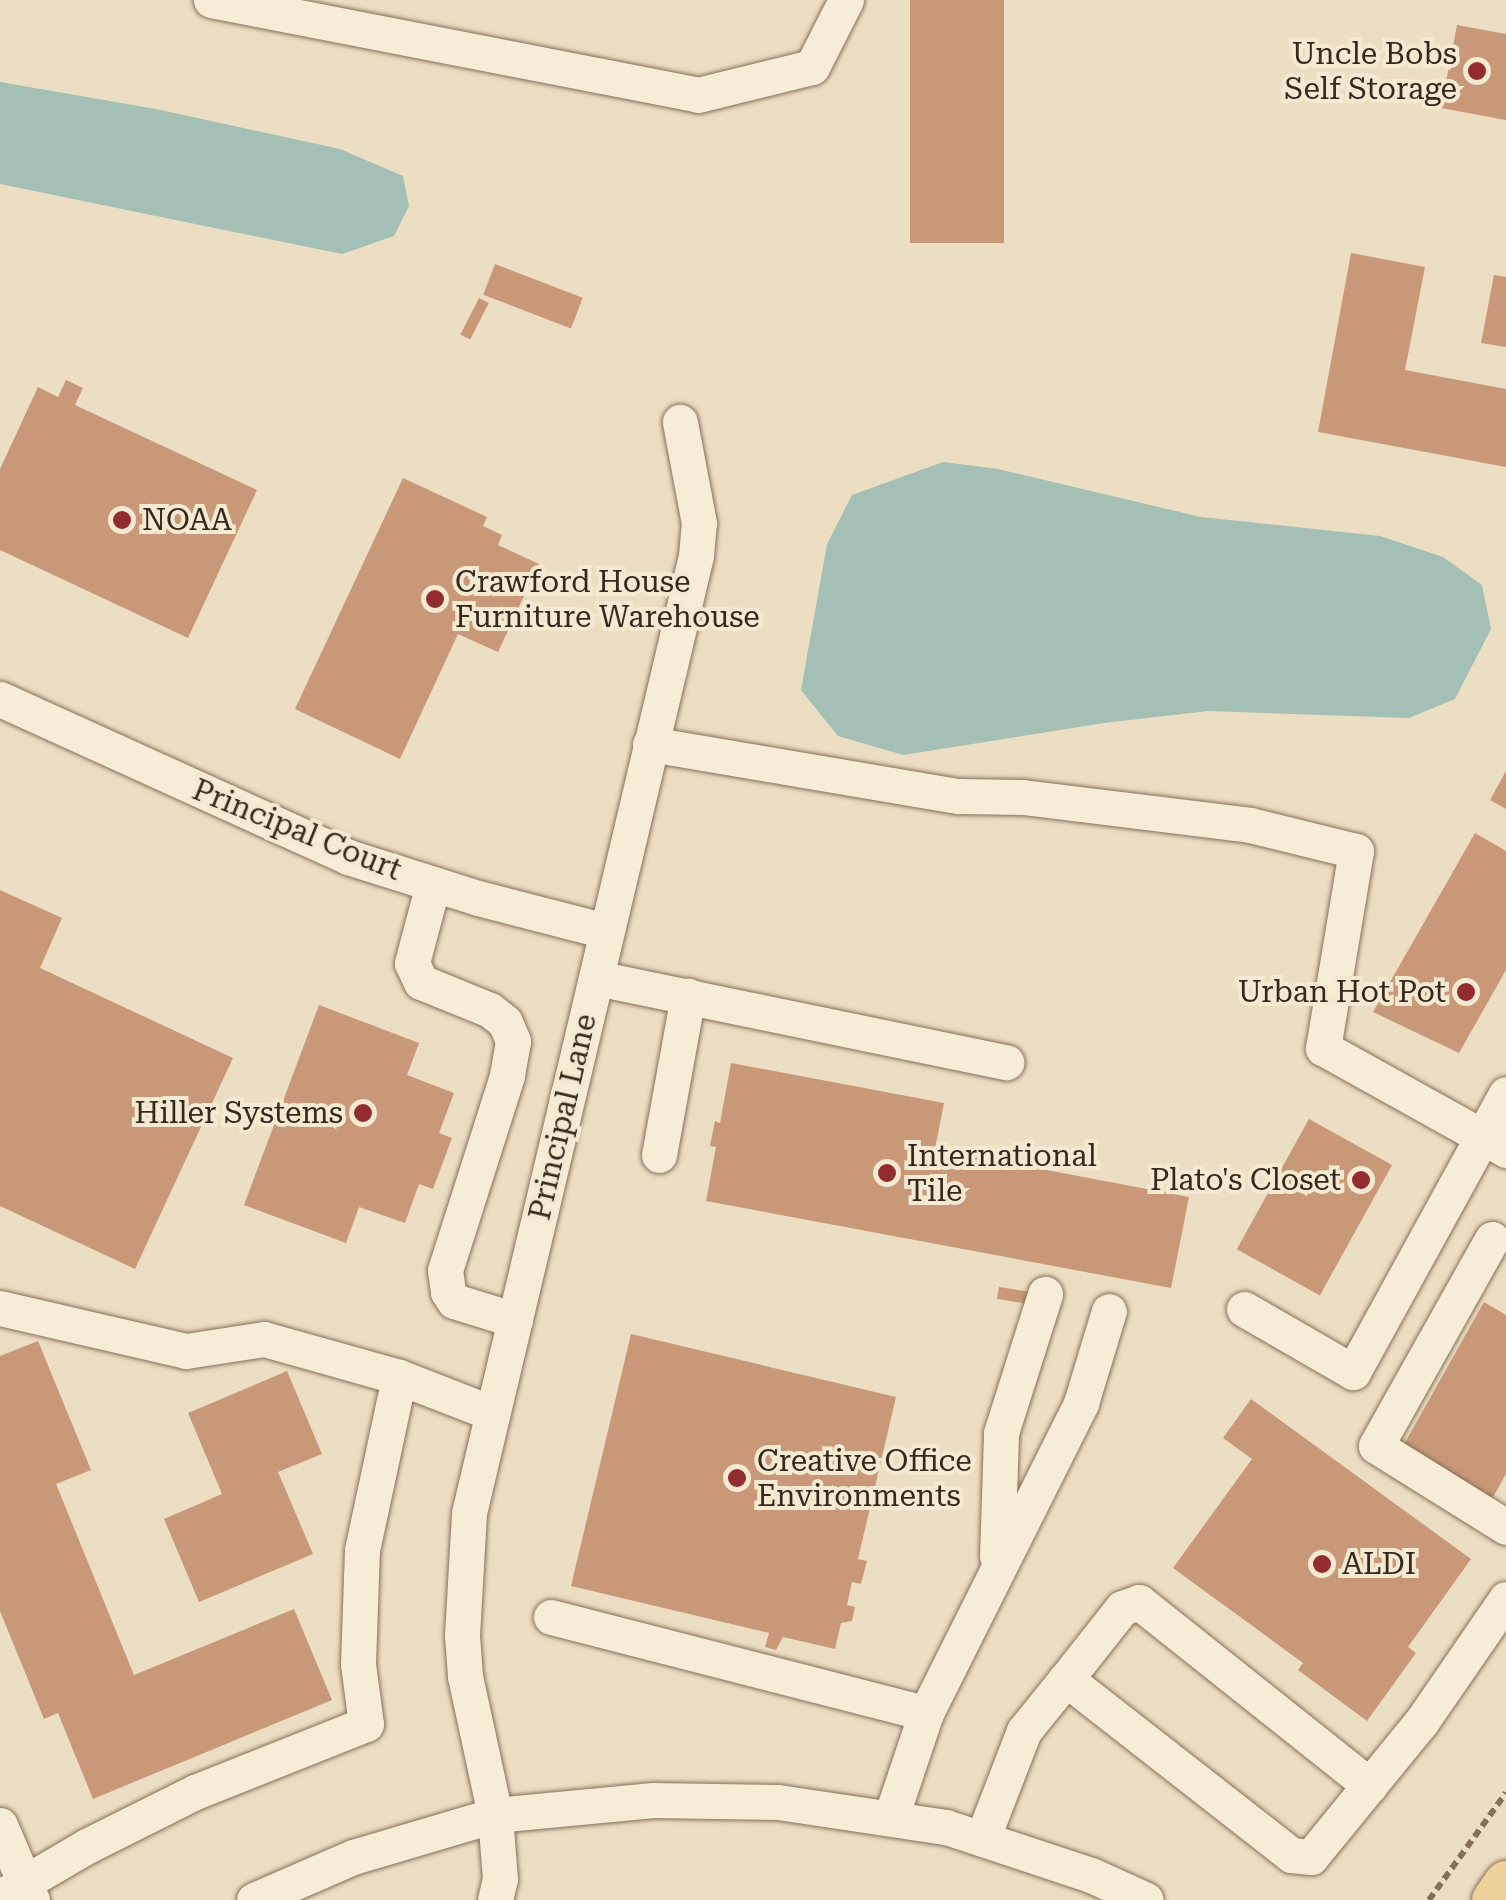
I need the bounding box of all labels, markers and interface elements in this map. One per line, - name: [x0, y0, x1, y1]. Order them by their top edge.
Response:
- place label: Uncle Bobs Self Storage: [1284, 36, 1457, 106]
- marker: Uncle Bobs Self Storage: [1466, 60, 1488, 82]
- place label: NOAA: [142, 502, 232, 538]
- marker: NOAA: [111, 509, 133, 531]
- place label: Crawford House Furniture Warehouse: [455, 564, 760, 634]
- marker: Crawford House Furniture Warehouse: [424, 588, 446, 610]
- street label: Principal Court: [187, 772, 407, 888]
- place label: Urban Hot Pot: [1238, 974, 1446, 1010]
- marker: Urban Hot Pot: [1455, 981, 1477, 1003]
- street label: Principal Lane: [522, 1010, 604, 1224]
- place label: Hiller Systems: [134, 1095, 343, 1131]
- marker: Hiller Systems: [352, 1102, 374, 1124]
- place label: International Tile: [907, 1138, 1097, 1208]
- marker: International Tile: [876, 1162, 898, 1184]
- place label: Plato's Closet: [1150, 1162, 1341, 1198]
- marker: Plato's Closet: [1350, 1169, 1372, 1191]
- place label: Creative Office Environments: [757, 1443, 972, 1514]
- marker: Creative Office Environments: [726, 1467, 748, 1489]
- place label: ALDI: [1342, 1546, 1416, 1582]
- marker: ALDI: [1311, 1553, 1333, 1575]

